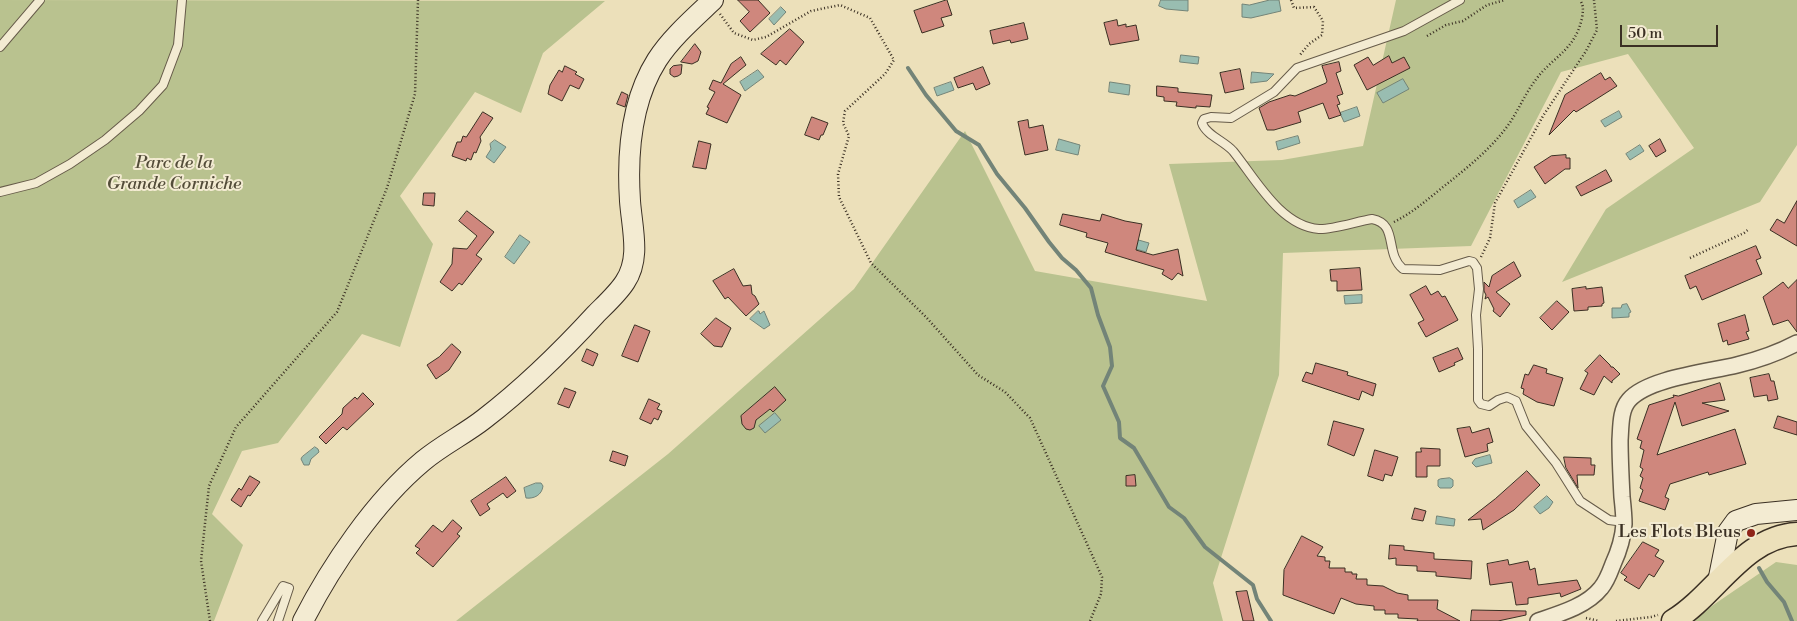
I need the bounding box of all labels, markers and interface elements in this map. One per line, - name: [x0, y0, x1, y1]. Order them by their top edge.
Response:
- scale bar: [1622, 15, 1720, 47]
- text: 50 m: [1628, 24, 1662, 43]
- park label: Parc de la Grande Corniche: [107, 153, 241, 195]
- place label: Les Flots Bleus: [1618, 522, 1741, 544]
- marker: Les Flots Bleus: [1745, 527, 1757, 539]

